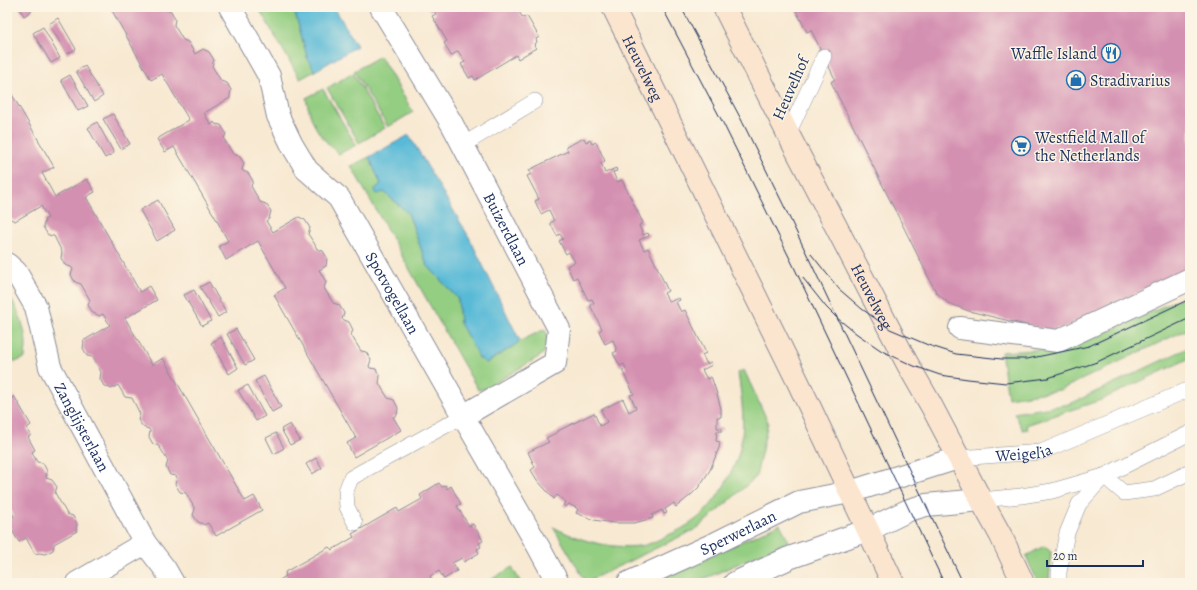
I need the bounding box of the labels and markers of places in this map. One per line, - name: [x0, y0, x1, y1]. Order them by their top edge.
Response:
- restaurant icon: Waffle Island: [1100, 42, 1122, 64]
- place label: Waffle Island: [1010, 43, 1097, 65]
- shop icon: Stradivarius: [1065, 69, 1087, 91]
- place label: Stradivarius: [1090, 70, 1170, 92]
- place label: Westfield Mall of the Netherlands: [1034, 127, 1148, 167]
- supermarket icon: Westfield Mall of the Netherlands: [1010, 135, 1032, 157]

